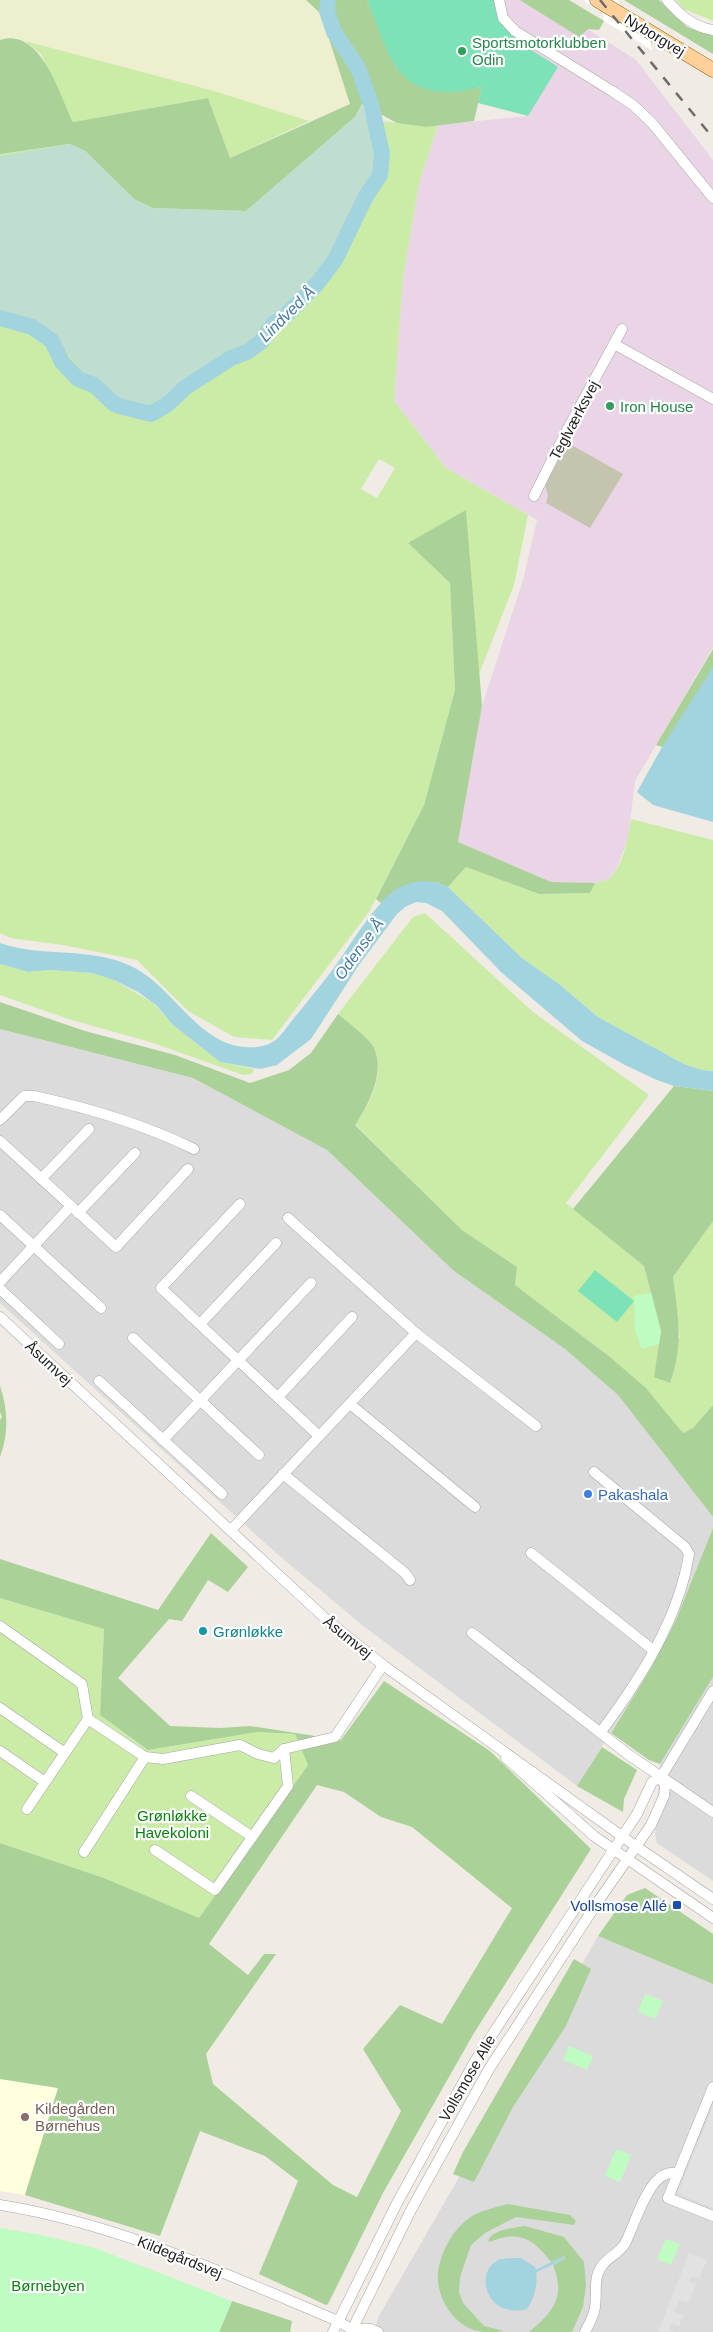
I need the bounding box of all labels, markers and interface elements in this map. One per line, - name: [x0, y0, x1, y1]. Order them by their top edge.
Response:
- street label: Nyborgvej: [622, 10, 688, 60]
- place label: Sportsmotorklubben Odin: [472, 34, 606, 68]
- marker: Sportsmotorklubben Odin: [456, 45, 468, 57]
- water label: Lindved Å: [255, 282, 318, 345]
- street label: Teglværksvej: [546, 377, 602, 463]
- place label: Iron House: [620, 398, 693, 415]
- marker: Iron House: [604, 400, 616, 412]
- water label: Odense Å: [330, 915, 387, 983]
- street label: Åsumvej: [22, 1337, 76, 1389]
- place label: Pakashala: [598, 1486, 669, 1503]
- marker: Pakashala: [582, 1488, 594, 1500]
- street label: Åsumvej: [320, 1612, 376, 1662]
- place label: Grønløkke: [213, 1623, 283, 1640]
- marker: Grønløkke: [197, 1625, 209, 1637]
- park label: Grønløkke Havekoloni: [135, 1807, 209, 1841]
- place label: Vollsmose Allé: [570, 1897, 667, 1914]
- marker: Vollsmose Allé: [671, 1899, 683, 1911]
- street label: Vollsmose Alle: [435, 2032, 499, 2124]
- place label: Kildegården Børnehus: [35, 2100, 115, 2134]
- marker: Kildegården Børnehus: [19, 2111, 31, 2123]
- street label: Kildegårdsvej: [135, 2232, 225, 2282]
- park label: Børnebyen: [11, 2277, 85, 2294]

